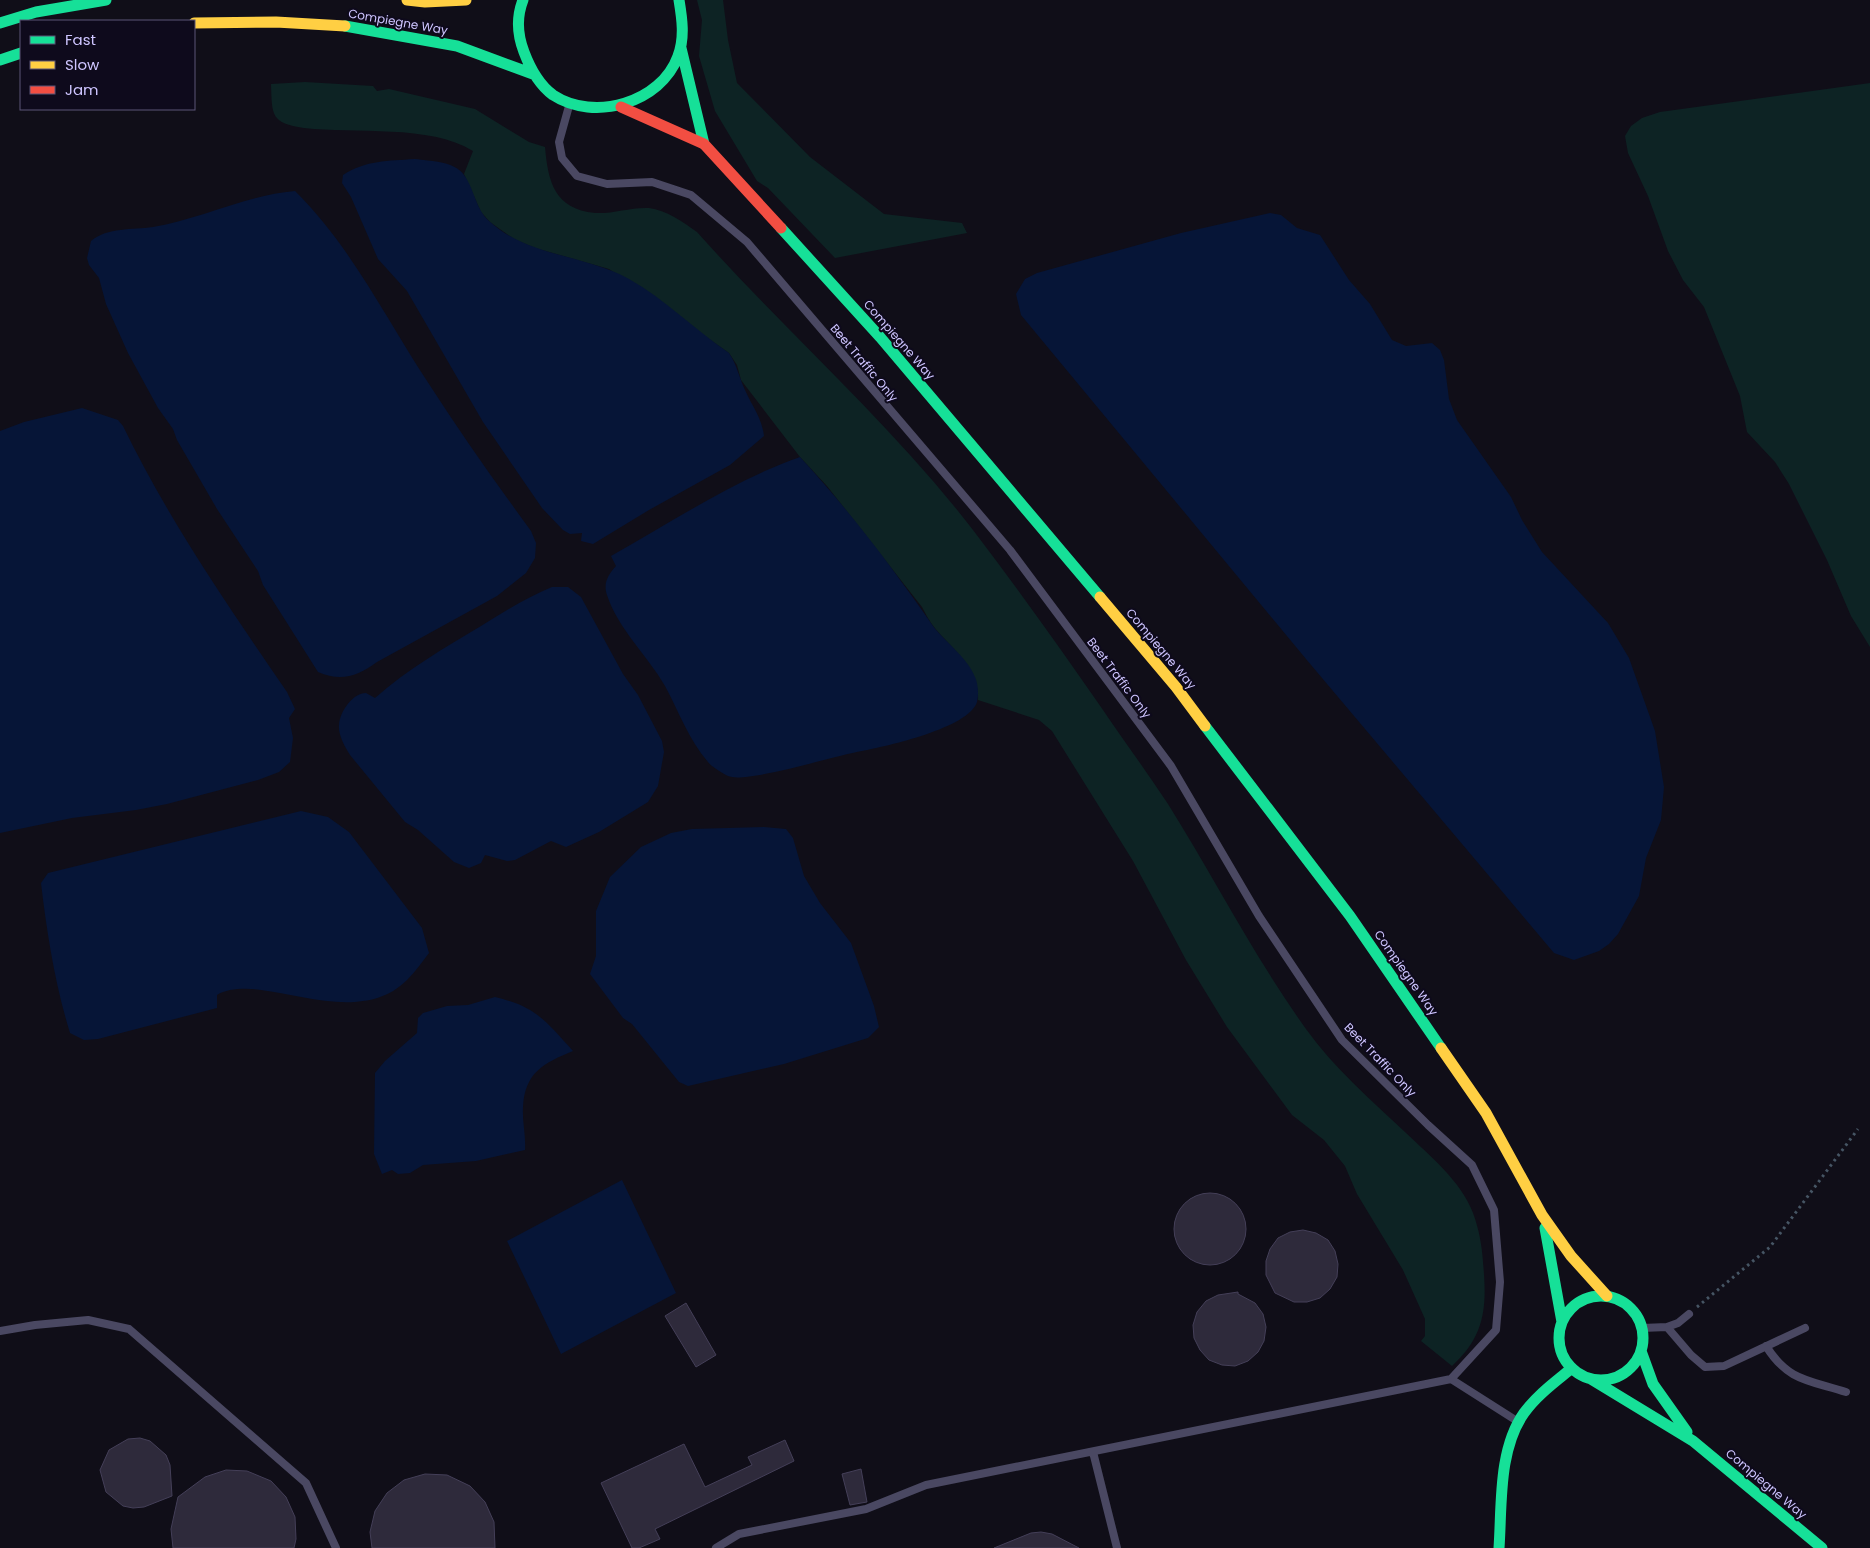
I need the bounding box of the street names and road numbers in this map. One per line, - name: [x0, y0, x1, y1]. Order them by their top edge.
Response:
- street label: Compiegne Way: [347, 4, 449, 39]
- street label: Compiegne Way: [860, 296, 939, 383]
- street label: Beet Traffic Only: [827, 320, 902, 405]
- street label: Compiegne Way: [1122, 605, 1200, 693]
- street label: Beet Traffic Only: [1083, 634, 1156, 722]
- street label: Compiegne Way: [1371, 927, 1442, 1019]
- street label: Beet Traffic Only: [1341, 1019, 1420, 1101]
- street label: Compiegne Way: [1722, 1445, 1811, 1523]

